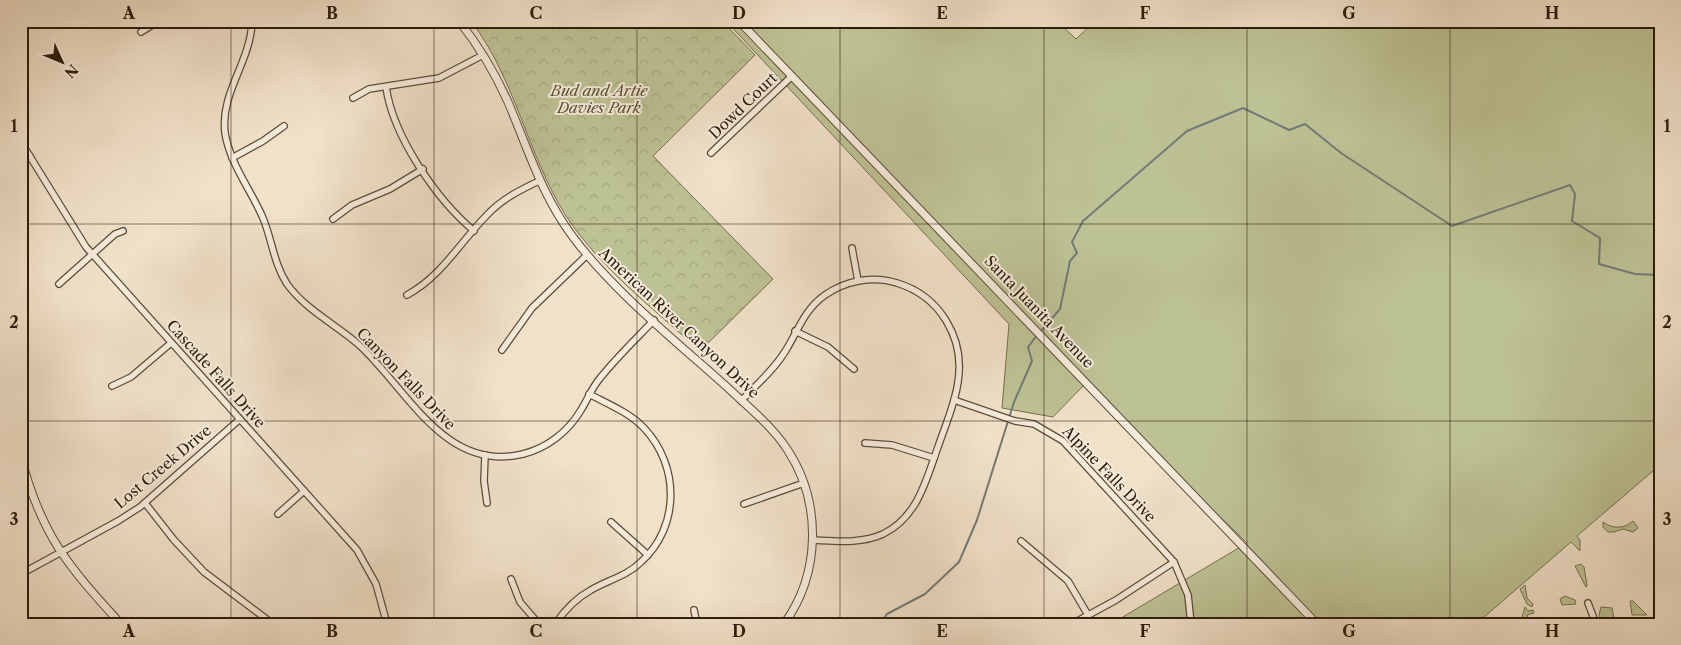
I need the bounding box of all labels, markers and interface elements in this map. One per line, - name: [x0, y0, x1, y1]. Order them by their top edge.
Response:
- text: A: [122, 3, 136, 23]
- text: B: [326, 3, 338, 23]
- text: C: [530, 3, 542, 23]
- text: D: [732, 3, 746, 23]
- text: E: [936, 3, 948, 23]
- text: F: [1140, 3, 1151, 23]
- text: G: [1342, 3, 1356, 23]
- text: H: [1545, 3, 1559, 23]
- north arrow: [38, 38, 88, 88]
- text: N: [61, 60, 82, 82]
- street label: Dowd Court: [705, 68, 781, 143]
- park label: Bud and Artie Davies Park: [550, 81, 648, 117]
- text: 1: [10, 116, 18, 136]
- text: 1: [1663, 116, 1671, 136]
- street label: American River Canyon Drive: [594, 242, 764, 402]
- street label: Santa Juanita Avenue: [981, 251, 1098, 372]
- text: 2: [9, 312, 19, 332]
- text: 2: [1662, 312, 1672, 332]
- street label: Cascade Falls Drive: [163, 316, 270, 432]
- street label: Canyon Falls Drive: [353, 324, 460, 434]
- street label: Lost Creek Drive: [110, 421, 215, 513]
- street label: Alpine Falls Drive: [1058, 421, 1160, 526]
- text: 3: [9, 509, 19, 529]
- text: 3: [1662, 509, 1672, 529]
- text: A: [122, 621, 136, 641]
- text: B: [326, 621, 338, 641]
- text: C: [530, 621, 542, 641]
- text: D: [732, 621, 746, 641]
- text: E: [936, 621, 948, 641]
- text: F: [1140, 621, 1151, 641]
- text: G: [1342, 621, 1356, 641]
- text: H: [1545, 621, 1559, 641]

